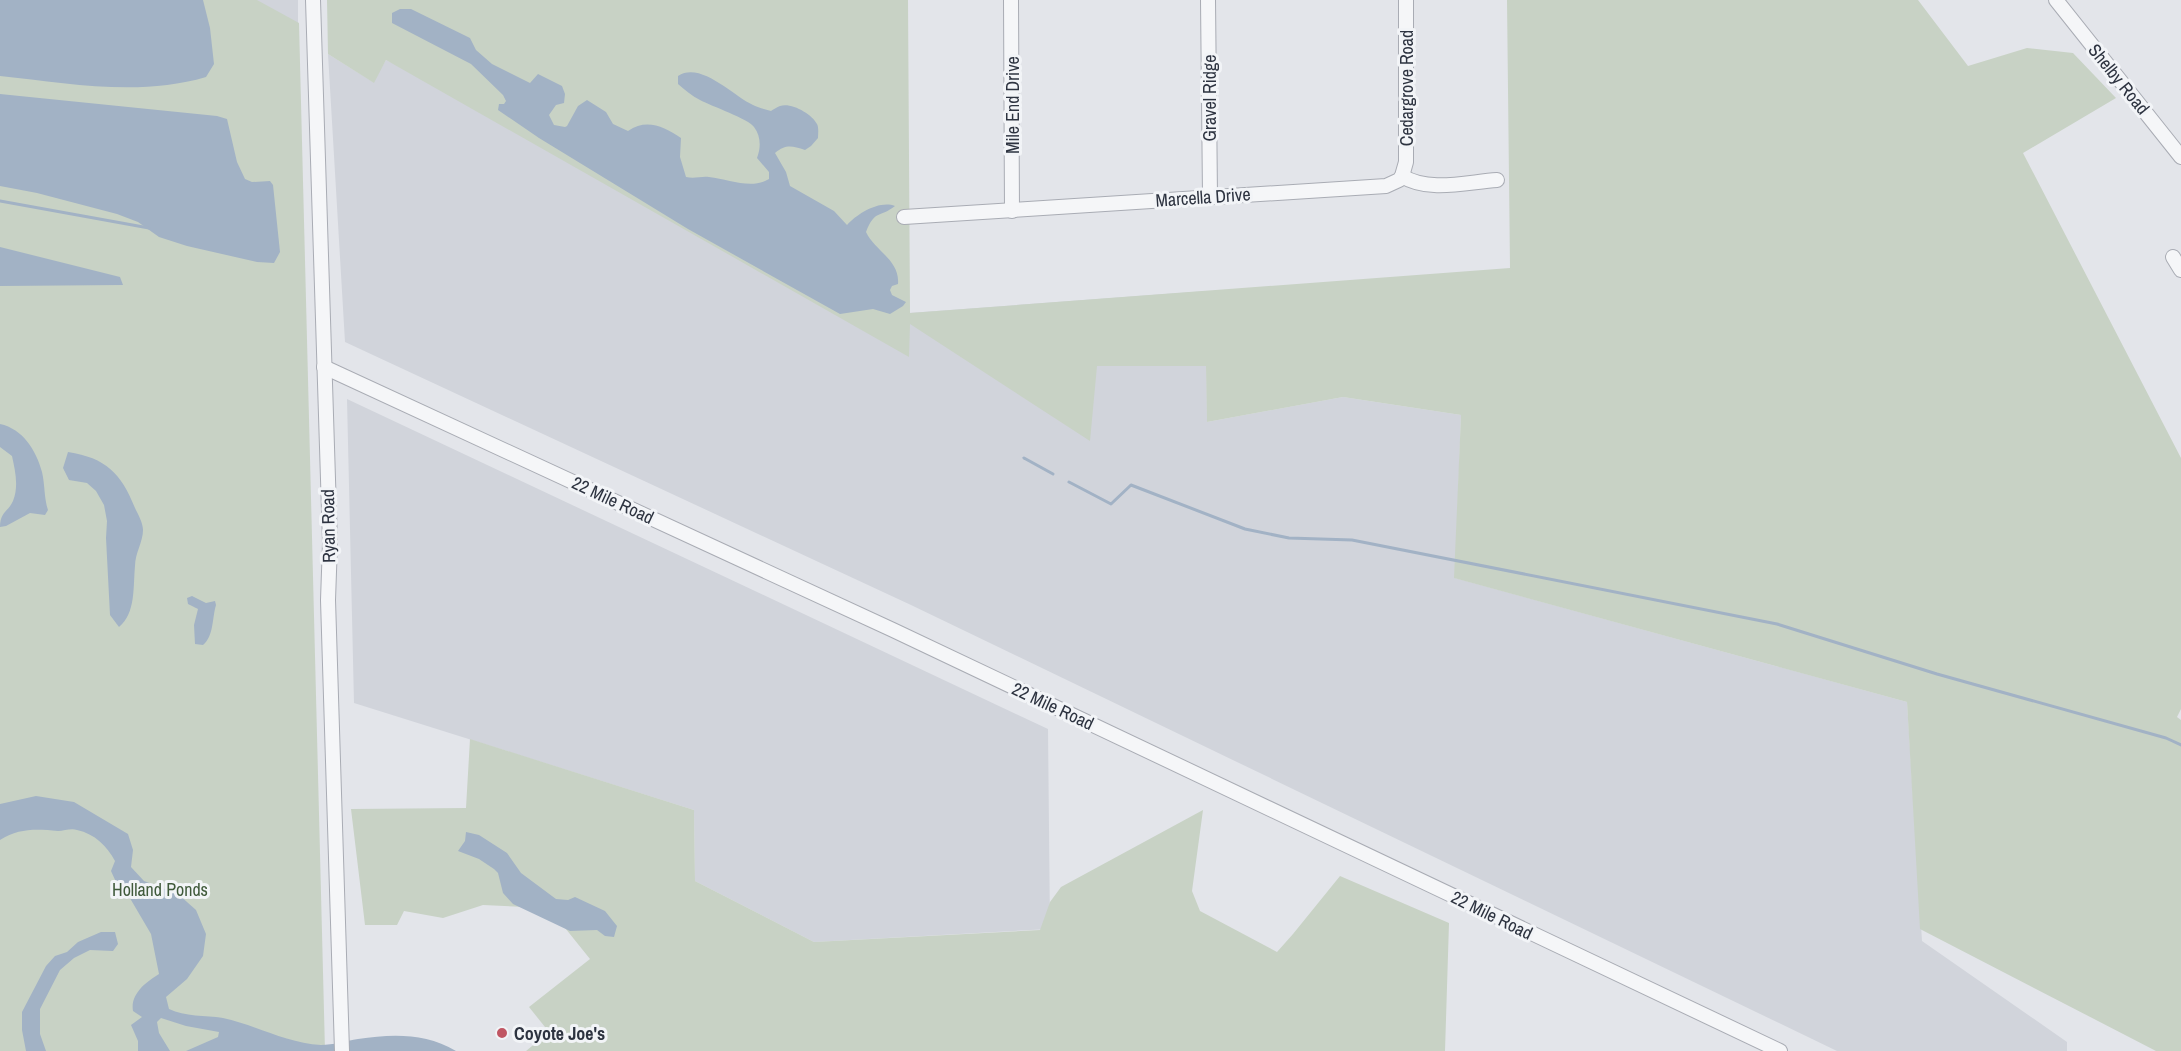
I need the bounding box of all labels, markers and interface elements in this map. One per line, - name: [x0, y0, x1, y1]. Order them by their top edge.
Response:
- street label: Cedargrove Road: [1394, 30, 1419, 146]
- street label: Shelby Road: [2083, 38, 2155, 120]
- street label: Gravel Ridge: [1197, 55, 1222, 141]
- street label: Mile End Drive: [1000, 56, 1025, 154]
- street label: Marcella Drive: [1155, 181, 1251, 213]
- street label: 22 Mile Road: [568, 470, 658, 530]
- street label: Ryan Road: [315, 489, 341, 563]
- street label: 22 Mile Road: [1008, 676, 1098, 736]
- park label: Holland Ponds: [112, 877, 208, 902]
- street label: 22 Mile Road: [1447, 885, 1537, 945]
- place label: Coyote Joe's: [514, 1021, 605, 1046]
- marker: Coyote Joe's: [495, 1026, 509, 1040]

